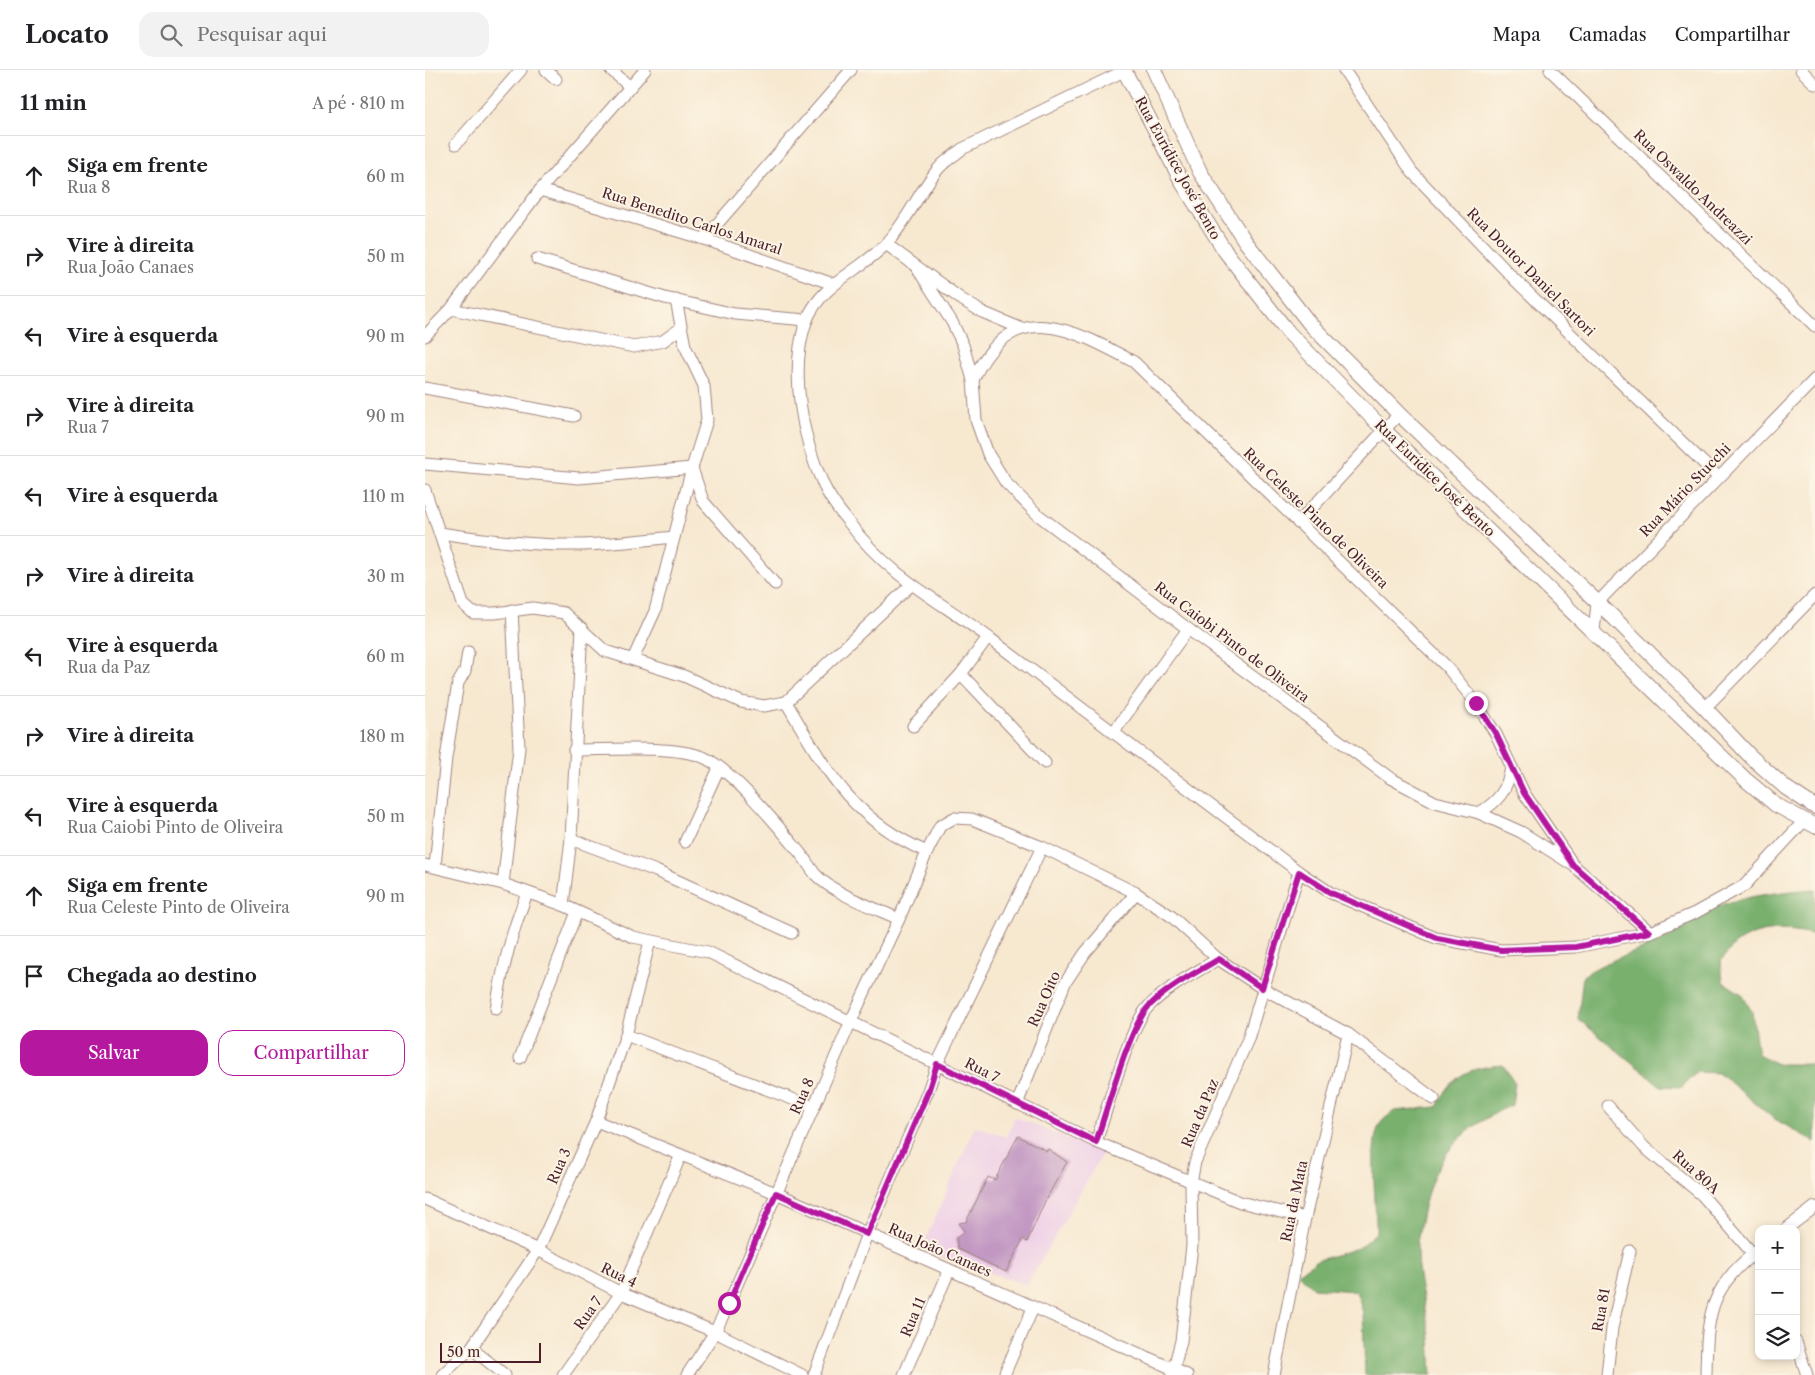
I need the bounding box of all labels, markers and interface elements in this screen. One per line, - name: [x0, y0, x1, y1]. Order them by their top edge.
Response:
- search box: [139, 12, 489, 57]
- text: Locato: [25, 20, 109, 49]
- icon: search: [157, 21, 185, 49]
- text: Pesquisar aqui: [197, 23, 327, 46]
- text: Mapa: [1493, 24, 1541, 46]
- text: Camadas: [1569, 24, 1647, 46]
- text: Compartilhar: [1675, 24, 1790, 46]
- text: 11 min: [20, 90, 87, 115]
- text: A pé · 810 m: [312, 93, 405, 113]
- street label: Rua Eurídice José Bento: [1131, 93, 1225, 243]
- street label: Rua Oswaldo Andreazzi: [1630, 126, 1756, 248]
- text: Siga em frente: [67, 154, 208, 177]
- icon: ahead: [20, 162, 48, 190]
- text: 60 m: [366, 166, 405, 186]
- text: Rua 8: [67, 177, 111, 197]
- street label: Rua Benedito Carlos Amaral: [600, 183, 784, 259]
- street label: Rua Doutor Daniel Sartori: [1463, 204, 1599, 340]
- text: Vire à direita: [67, 234, 194, 257]
- icon: right: [20, 242, 48, 270]
- text: 50 m: [367, 246, 405, 266]
- text: Rua João Canaes: [67, 257, 194, 277]
- icon: left: [20, 322, 48, 350]
- text: Vire à esquerda: [67, 324, 218, 347]
- text: 90 m: [366, 326, 405, 346]
- text: Vire à direita: [67, 394, 194, 417]
- icon: right: [20, 402, 48, 430]
- text: 90 m: [366, 406, 405, 426]
- street label: Rua Eurídice José Bento: [1371, 416, 1499, 540]
- text: Rua 7: [67, 417, 109, 437]
- street label: Rua Mário Stucchi: [1636, 439, 1734, 541]
- street label: Rua Celeste Pinto de Oliveira: [1240, 444, 1393, 593]
- icon: left: [20, 482, 48, 510]
- text: Vire à esquerda: [67, 484, 218, 507]
- text: 110 m: [362, 486, 405, 506]
- icon: right: [20, 562, 48, 590]
- text: Vire à direita: [67, 564, 194, 587]
- text: 30 m: [367, 566, 405, 586]
- street label: Rua Caiobi Pinto de Oliveira: [1151, 578, 1313, 706]
- text: Vire à esquerda: [67, 634, 218, 657]
- icon: left: [20, 642, 48, 670]
- text: 60 m: [366, 646, 405, 666]
- text: Rua da Paz: [67, 657, 150, 677]
- route end: [1465, 692, 1488, 715]
- icon: right: [20, 722, 48, 750]
- text: Vire à direita: [67, 724, 194, 747]
- text: 180 m: [359, 726, 405, 746]
- text: Vire à esquerda: [67, 794, 218, 817]
- icon: left: [20, 802, 48, 830]
- text: 50 m: [367, 806, 405, 826]
- text: Rua Caiobi Pinto de Oliveira: [67, 817, 283, 837]
- text: Siga em frente: [67, 874, 208, 897]
- icon: ahead: [20, 882, 48, 910]
- text: 90 m: [366, 886, 405, 906]
- text: Rua Celeste Pinto de Oliveira: [67, 897, 290, 917]
- icon: arrive: [20, 962, 48, 990]
- text: Chegada ao destino: [67, 964, 257, 987]
- street label: Rua Oito: [1024, 968, 1064, 1030]
- button: Salvar: [20, 1030, 208, 1076]
- button: Compartilhar: [218, 1030, 405, 1076]
- street label: Rua 7: [962, 1054, 1003, 1086]
- street label: Rua 8: [786, 1075, 818, 1117]
- street label: Rua da Paz: [1177, 1076, 1223, 1150]
- street label: Rua 3: [543, 1145, 575, 1187]
- street label: Rua 80A: [1669, 1146, 1724, 1198]
- street label: Rua da Mata: [1277, 1158, 1312, 1243]
- street label: Rua João Canaes: [886, 1219, 994, 1281]
- map controls: [1755, 1225, 1800, 1360]
- button: +: [1755, 1225, 1800, 1270]
- street label: Rua 4: [598, 1259, 640, 1291]
- button: −: [1755, 1270, 1800, 1315]
- street label: Rua 81: [1588, 1287, 1614, 1333]
- route start: [718, 1292, 741, 1315]
- street label: Rua 7: [570, 1293, 606, 1333]
- street label: Rua 11: [897, 1294, 929, 1340]
- button: layers: [1755, 1315, 1800, 1360]
- scale bar: [440, 1340, 541, 1363]
- text: 50 m: [447, 1343, 480, 1361]

